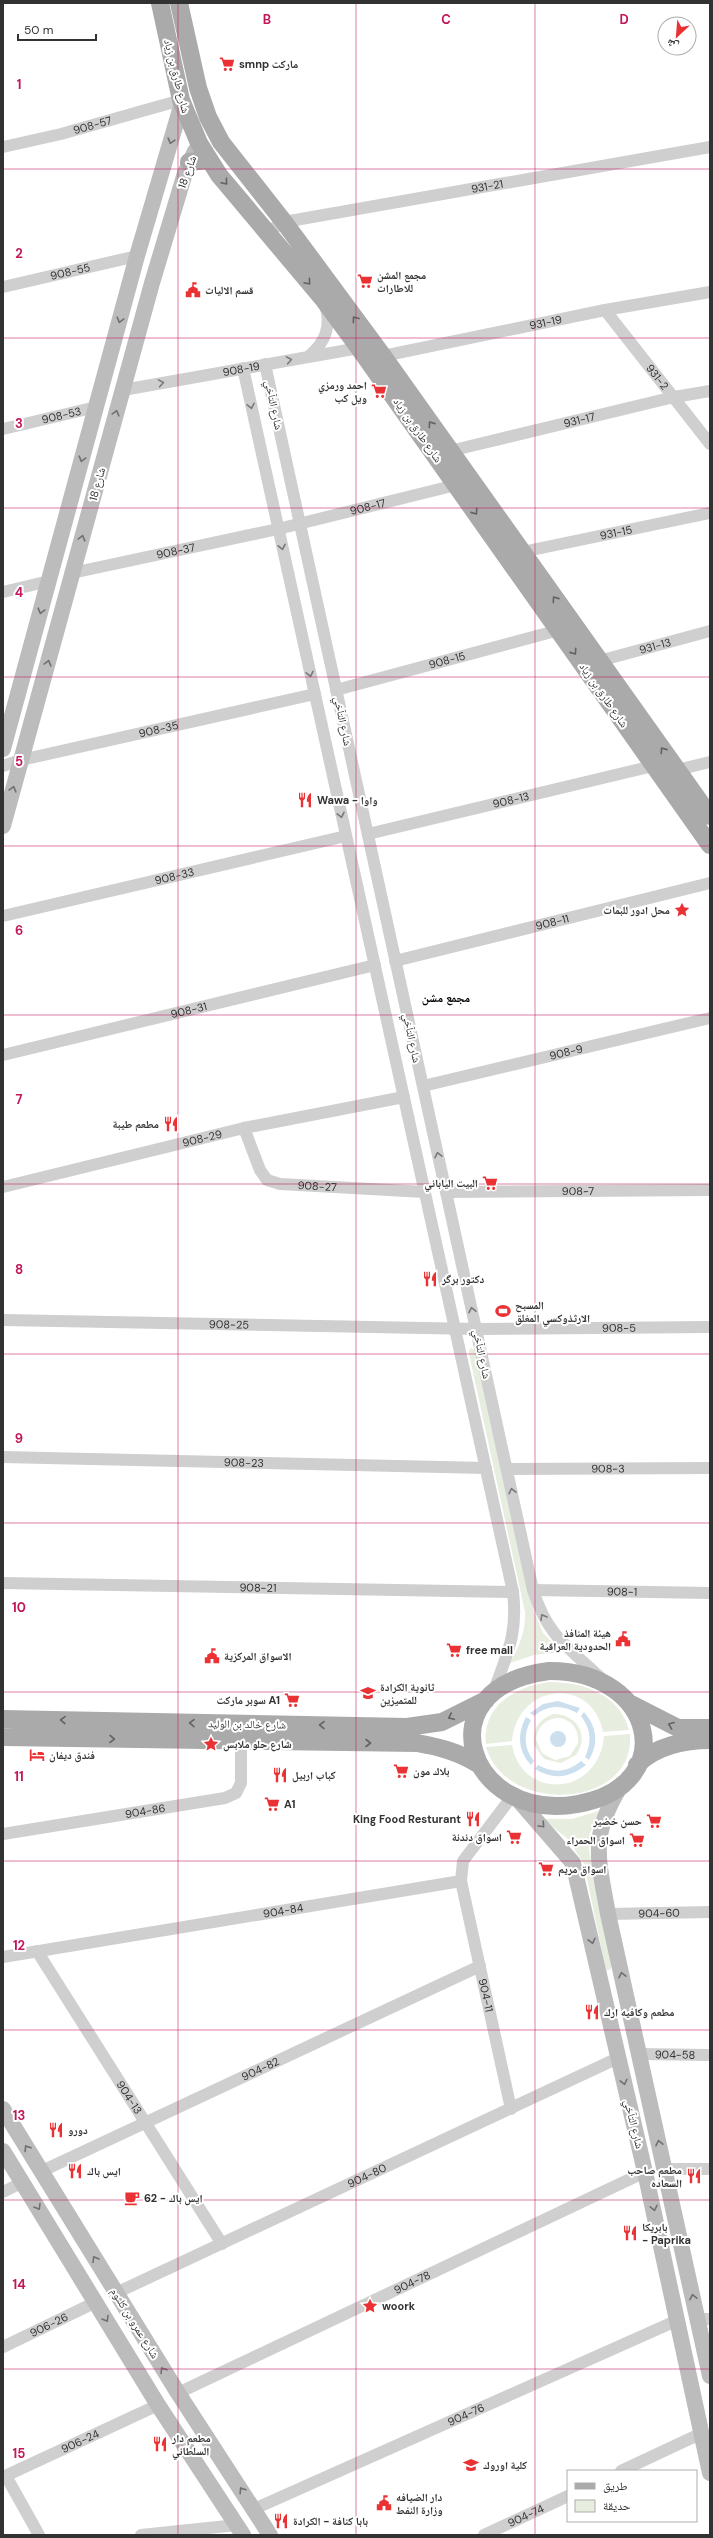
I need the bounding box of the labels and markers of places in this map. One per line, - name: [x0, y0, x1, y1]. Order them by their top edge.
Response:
- supermarket icon: smnp ماركت: [218, 55, 236, 73]
- place label: smnp ماركت: [239, 57, 298, 71]
- place label: مجمع المشن للاطارات: [377, 268, 426, 295]
- supermarket icon: مجمع المشن للاطارات: [356, 272, 374, 290]
- public building icon: قسم الاليات: [184, 281, 202, 299]
- place label: قسم الاليات: [205, 283, 254, 298]
- place label: احمد ورمزي ويل كب: [318, 378, 367, 406]
- supermarket icon: احمد ورمزي ويل كب: [370, 382, 388, 400]
- restaurant icon: Wawa - واوا: [296, 791, 314, 809]
- place label: Wawa - واوا: [317, 793, 378, 807]
- place icon: محل ادور للبمات: [673, 901, 691, 919]
- place label: محل ادور للبمات: [603, 903, 670, 918]
- restaurant icon: مطعم طيبة: [162, 1115, 180, 1133]
- place label: مطعم طيبة: [112, 1117, 159, 1132]
- supermarket icon: البيت الياباني: [481, 1174, 499, 1192]
- place label: البيت الياباني: [424, 1176, 478, 1192]
- restaurant icon: دكتور برگر: [421, 1270, 439, 1288]
- place label: دكتور برگر: [441, 1272, 485, 1286]
- place label: المسبح الارثذوكسي المغلق: [515, 1298, 590, 1327]
- sports icon: المسبح الارثذوكسي المغلق: [494, 1302, 512, 1320]
- place label: هيئة المنافذ الحدودية العراقية: [540, 1626, 611, 1653]
- public building icon: هيئة المنافذ الحدودية العراقية: [614, 1630, 632, 1648]
- supermarket icon: free mall: [445, 1641, 463, 1659]
- place label: free mall: [466, 1643, 513, 1657]
- public building icon: الاسواق المركزية: [203, 1647, 221, 1665]
- place label: الاسواق المركزية: [224, 1649, 292, 1664]
- place label: ثانوية الكرادة للمتميزين: [380, 1680, 435, 1708]
- school or university icon: ثانوية الكرادة للمتميزين: [359, 1684, 377, 1702]
- supermarket icon: سوبر ماركت A1: [283, 1691, 301, 1709]
- place label: سوبر ماركت A1: [217, 1693, 280, 1707]
- place icon: شارع حلو ملابس: [202, 1735, 220, 1753]
- place label: شارع حلو ملابس: [223, 1737, 292, 1752]
- hotel icon: فندق ديفان: [28, 1746, 46, 1764]
- place label: فندق ديفان: [49, 1748, 95, 1763]
- supermarket icon: بلاك مون: [392, 1762, 410, 1780]
- place label: بلاك مون: [413, 1764, 450, 1779]
- restaurant icon: كباب اربيل: [271, 1766, 289, 1784]
- place label: كباب اربيل: [292, 1768, 336, 1783]
- supermarket icon: A1: [263, 1795, 281, 1813]
- place label: A1: [284, 1797, 295, 1811]
- restaurant icon: King Food Resturant: [464, 1810, 482, 1828]
- place label: King Food Resturant: [353, 1812, 461, 1826]
- supermarket icon: حسن خضير: [645, 1812, 663, 1830]
- place label: حسن خضير: [592, 1814, 642, 1829]
- supermarket icon: اسواق دندنة: [505, 1828, 523, 1846]
- place label: اسواق دندنة: [452, 1830, 502, 1845]
- supermarket icon: اسواق الحمراء: [628, 1831, 646, 1849]
- place label: اسواق الحمراء: [566, 1833, 625, 1848]
- supermarket icon: اسواق مريم: [537, 1860, 555, 1878]
- place label: اسواق مريم: [558, 1862, 607, 1877]
- restaurant icon: مطعم وكافيه ارك: [583, 2003, 601, 2021]
- place label: مطعم وكافيه ارك: [604, 2005, 675, 2020]
- restaurant icon: دورو: [47, 2121, 65, 2139]
- place label: دورو: [68, 2123, 88, 2137]
- restaurant icon: ايس باك: [66, 2162, 84, 2180]
- place label: مطعم صاحب السعاده: [627, 2163, 682, 2190]
- place label: ايس باك: [87, 2164, 121, 2179]
- restaurant icon: مطعم صاحب السعاده: [685, 2167, 703, 2185]
- cafe icon: ايس باك - 62: [123, 2189, 141, 2207]
- place label: ايس باك - 62: [144, 2191, 203, 2206]
- place label: بابريكا - Paprika: [642, 2220, 691, 2247]
- restaurant icon: بابريكا - Paprika: [621, 2224, 639, 2242]
- place icon: woork: [361, 2297, 379, 2315]
- place label: woork: [382, 2299, 416, 2313]
- place label: مطعم دار السلطاني: [171, 2431, 211, 2460]
- restaurant icon: مطعم دار السلطاني: [151, 2435, 169, 2453]
- school or university icon: كلية اوروك: [462, 2456, 480, 2474]
- place label: كلية اوروك: [483, 2458, 527, 2472]
- place label: دار الضيافه وزارة النفط: [396, 2490, 443, 2517]
- public building icon: دار الضيافه وزارة النفط: [375, 2494, 393, 2512]
- restaurant icon: بابا كنافة - الكرادة: [272, 2512, 290, 2530]
- place label: بابا كنافة - الكرادة: [293, 2514, 368, 2528]

